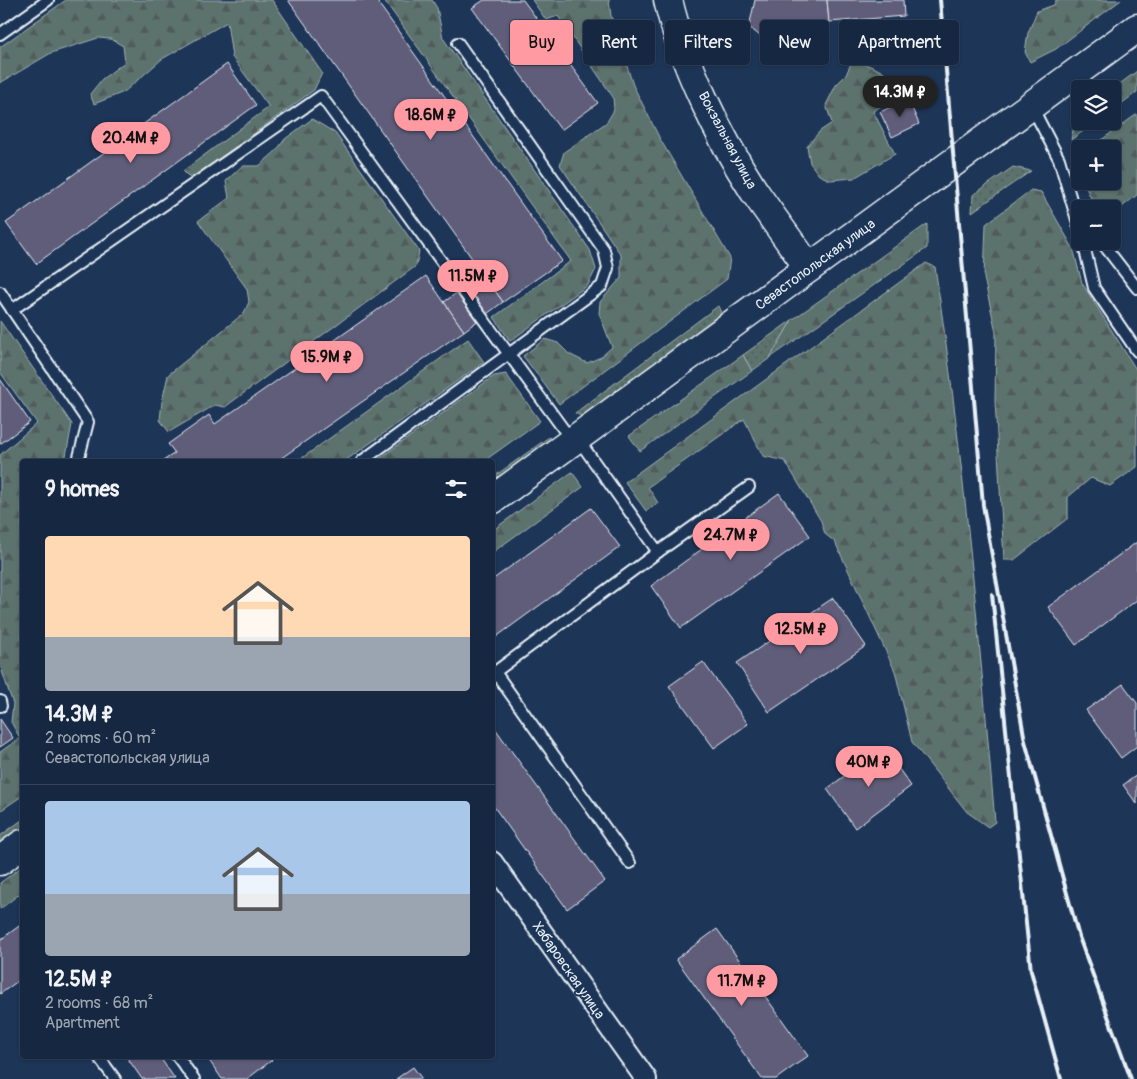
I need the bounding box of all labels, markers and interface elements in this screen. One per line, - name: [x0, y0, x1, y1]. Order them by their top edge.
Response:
- chip: Buy: [510, 20, 573, 65]
- chip: Rent: [583, 20, 655, 65]
- chip: Filters: [665, 20, 750, 65]
- chip: New: [760, 20, 829, 65]
- chip: Apartment: [839, 20, 959, 65]
- pin: 14.3M ₽: [854, 76, 946, 118]
- map controls: [1071, 80, 1121, 250]
- button: layers: [1071, 80, 1121, 130]
- text: 14.3M ₽: [874, 82, 926, 102]
- street label: Вокзальная улица: [695, 89, 760, 192]
- pin: 18.6M ₽: [385, 98, 477, 141]
- text: 18.6M ₽: [405, 105, 457, 125]
- pin: 20.4M ₽: [85, 121, 177, 164]
- text: 20.4M ₽: [102, 128, 160, 148]
- button: +: [1071, 140, 1121, 190]
- button: −: [1071, 200, 1121, 250]
- street label: Севастопольская улица: [752, 215, 879, 314]
- pin: 11.5M ₽: [427, 260, 519, 302]
- text: 11.5M ₽: [448, 266, 498, 286]
- pin: 15.9M ₽: [281, 340, 373, 383]
- text: 15.9M ₽: [301, 347, 353, 367]
- icon: filters: [442, 475, 470, 503]
- text: 9 homes: [45, 476, 119, 503]
- pin: 24.7M ₽: [685, 518, 777, 561]
- text: 24.7M ₽: [704, 525, 758, 545]
- icon: home: [213, 568, 303, 658]
- pin: 12.5M ₽: [755, 612, 847, 655]
- text: 12.5M ₽: [775, 619, 827, 639]
- text: 14.3M ₽: [45, 701, 114, 728]
- text: 2 rooms · 60 m²: [45, 728, 156, 748]
- pin: 40M ₽: [834, 746, 904, 788]
- text: Севастопольская улица: [45, 748, 210, 768]
- text: 40M ₽: [847, 752, 891, 772]
- icon: home: [213, 834, 303, 924]
- street label: Хабаровская улица: [529, 919, 608, 1022]
- pin: 11.7M ₽: [696, 964, 788, 1007]
- text: 12.5M ₽: [45, 966, 113, 993]
- text: 11.7M ₽: [717, 971, 767, 991]
- text: 2 rooms · 68 m²: [45, 993, 153, 1013]
- text: Apartment: [45, 1013, 120, 1033]

